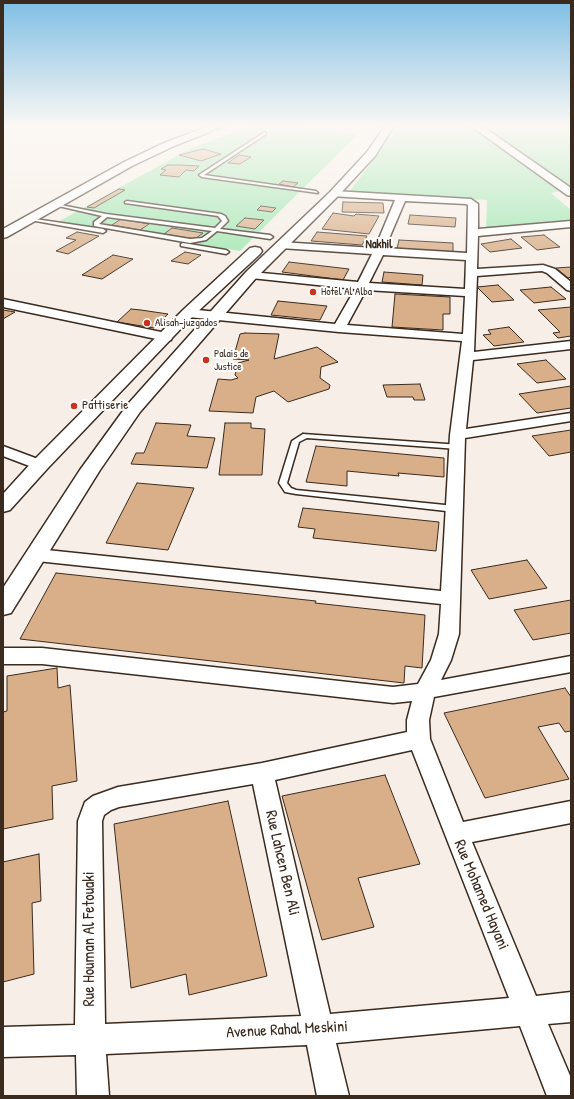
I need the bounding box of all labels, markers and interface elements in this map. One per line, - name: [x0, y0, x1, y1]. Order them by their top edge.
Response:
- district label: Nakhil: [366, 238, 392, 252]
- place label: Hotel Al Alba: [321, 285, 372, 299]
- marker: Hotel Al Alba: [308, 287, 318, 297]
- place label: Alisah-juzgados: [155, 316, 217, 330]
- marker: Alisah-juzgados: [142, 318, 152, 328]
- place label: Palais de Justice: [214, 347, 249, 373]
- marker: Palais de Justice: [201, 355, 211, 365]
- place label: Pattiserie: [82, 398, 128, 414]
- marker: Pattiserie: [69, 401, 79, 411]
- street label: Rue Lahcen Ben Ali: [261, 809, 303, 917]
- street label: Rue Mohamed Hayani: [449, 837, 513, 953]
- street label: Rue Houman Al Fetouaki: [80, 871, 100, 1007]
- street label: Avenue Rahal Meskini: [226, 1017, 348, 1043]

